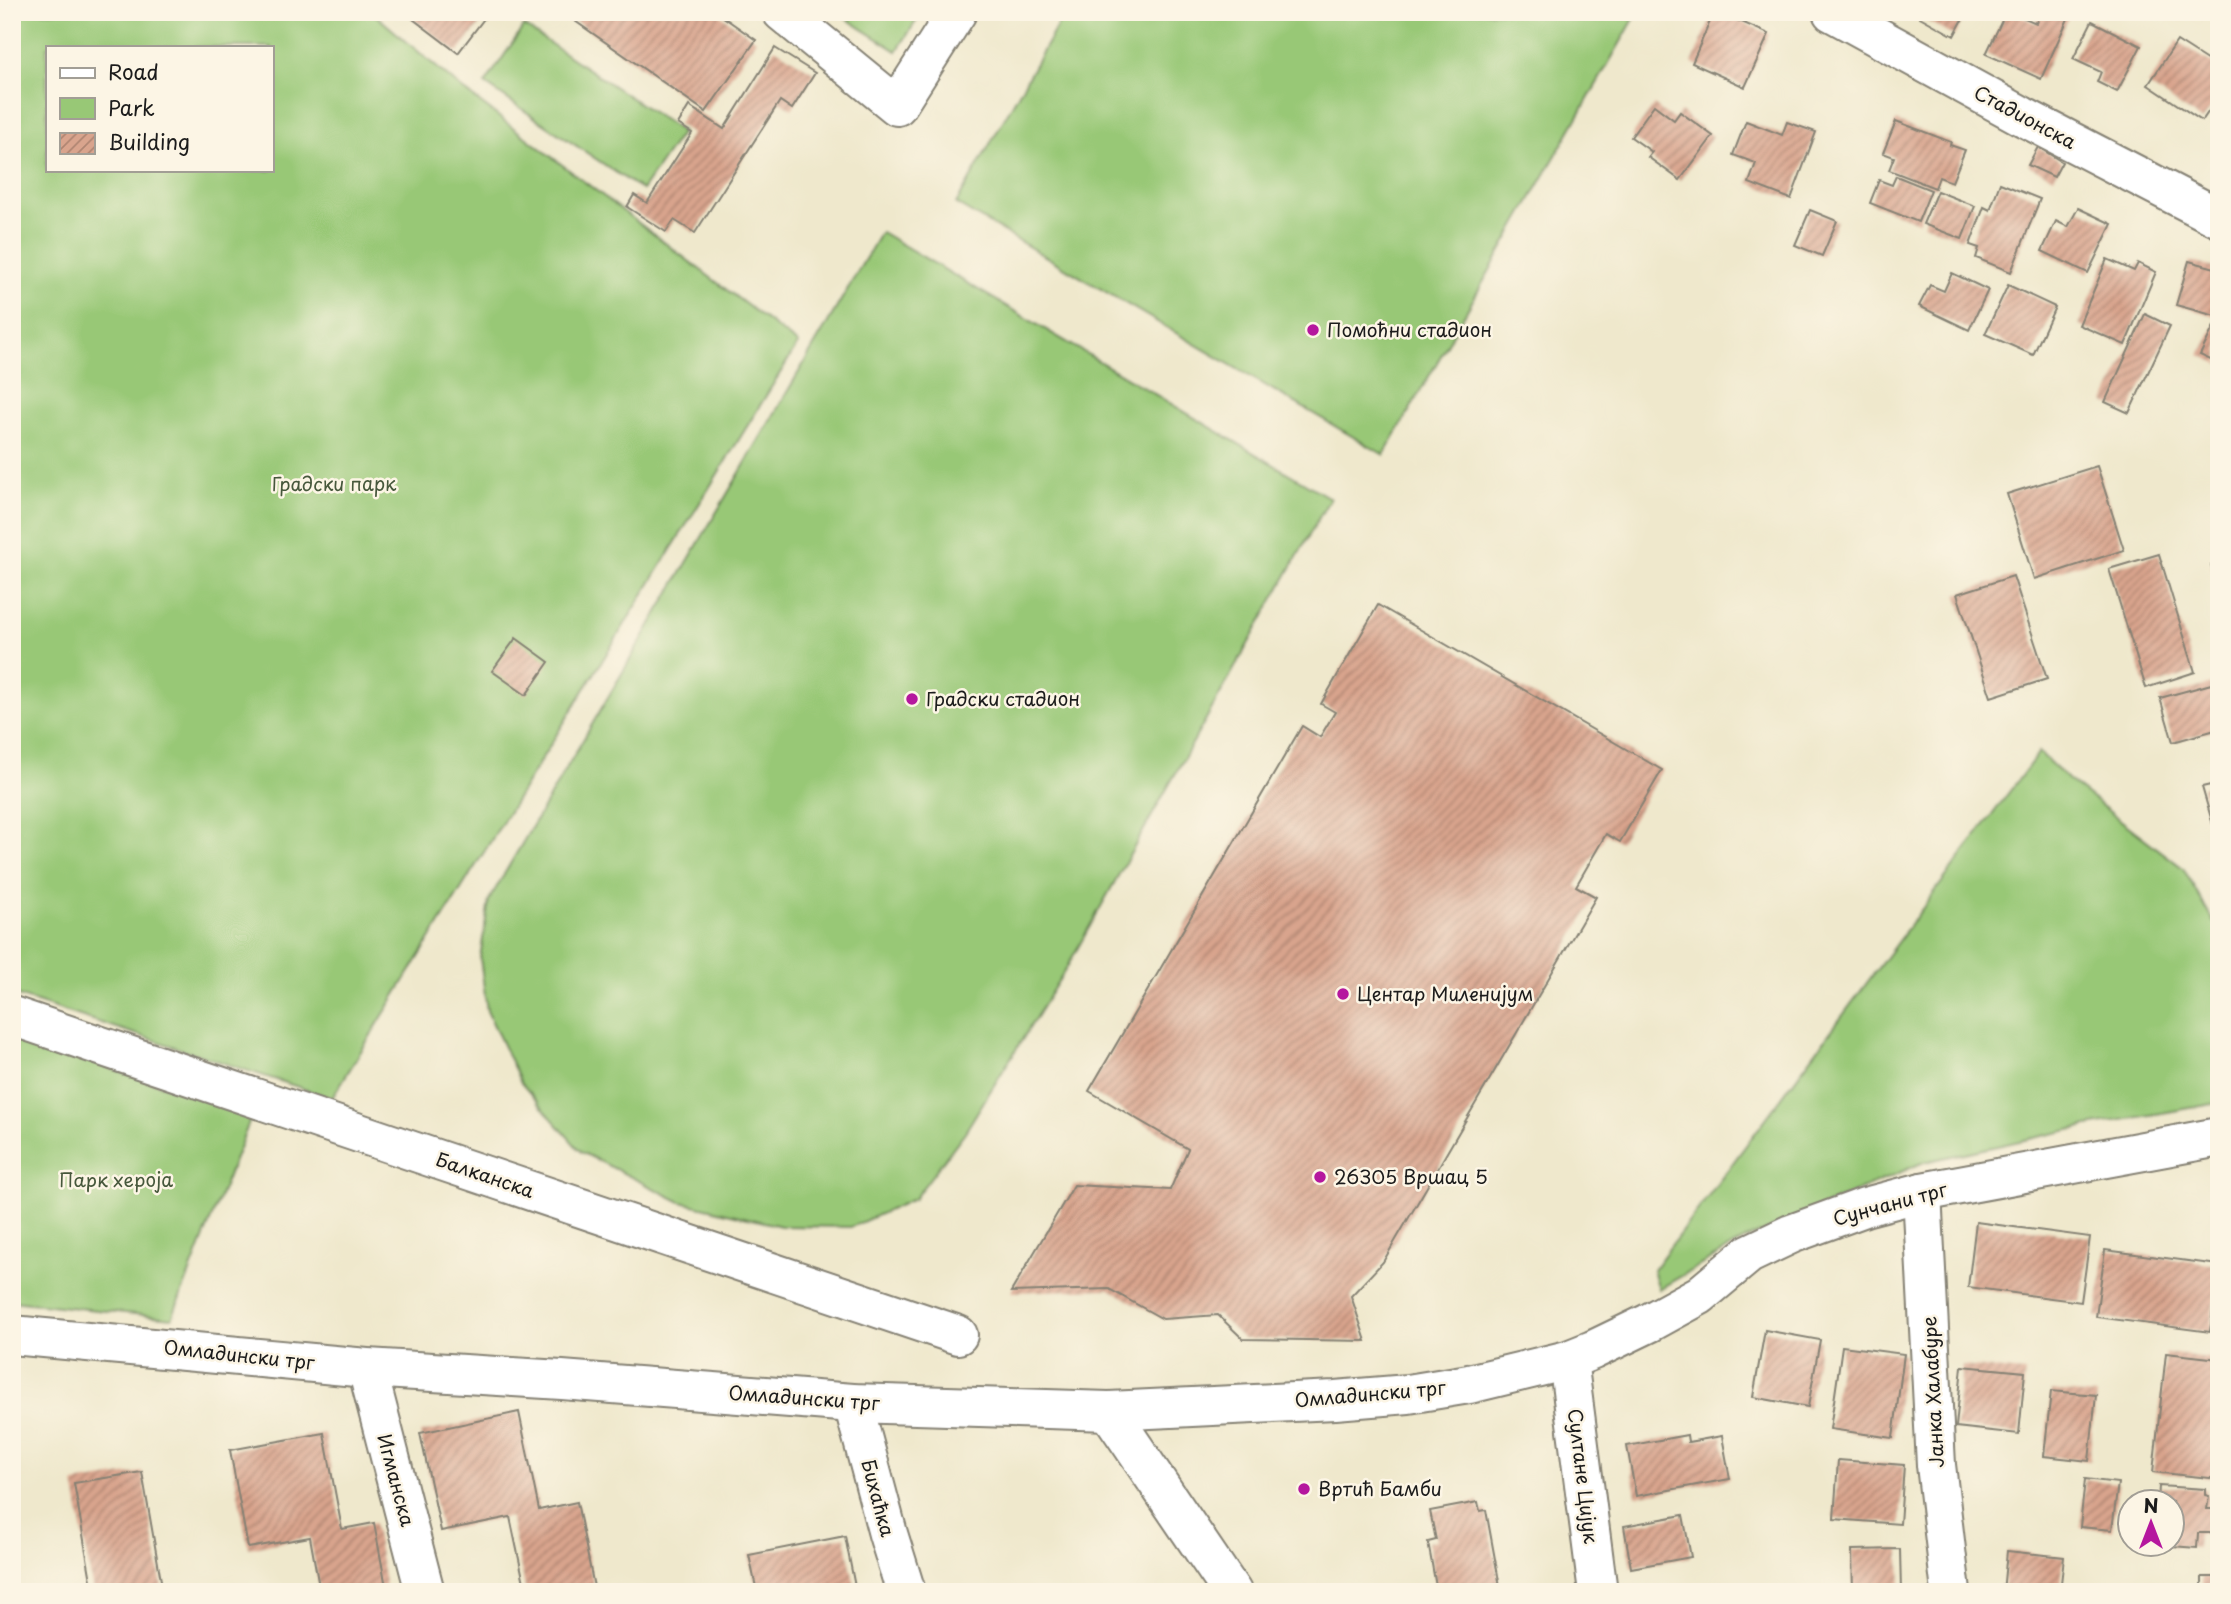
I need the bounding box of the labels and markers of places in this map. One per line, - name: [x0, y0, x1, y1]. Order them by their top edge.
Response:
- place label: Помоћни стадион: [1327, 315, 1492, 343]
- marker: Помоћни стадион: [1305, 322, 1321, 338]
- place label: Градски стадион: [926, 684, 1080, 712]
- marker: Градски стадион: [904, 691, 920, 707]
- place label: Центар Миленијум: [1357, 979, 1533, 1007]
- marker: Центар Миленијум: [1335, 986, 1351, 1002]
- place label: 26305 Вршац 5: [1334, 1162, 1488, 1190]
- marker: 26305 Вршац 5: [1312, 1169, 1328, 1185]
- place label: Вртић Бамби: [1318, 1474, 1442, 1502]
- marker: Вртић Бамби: [1296, 1481, 1312, 1497]

